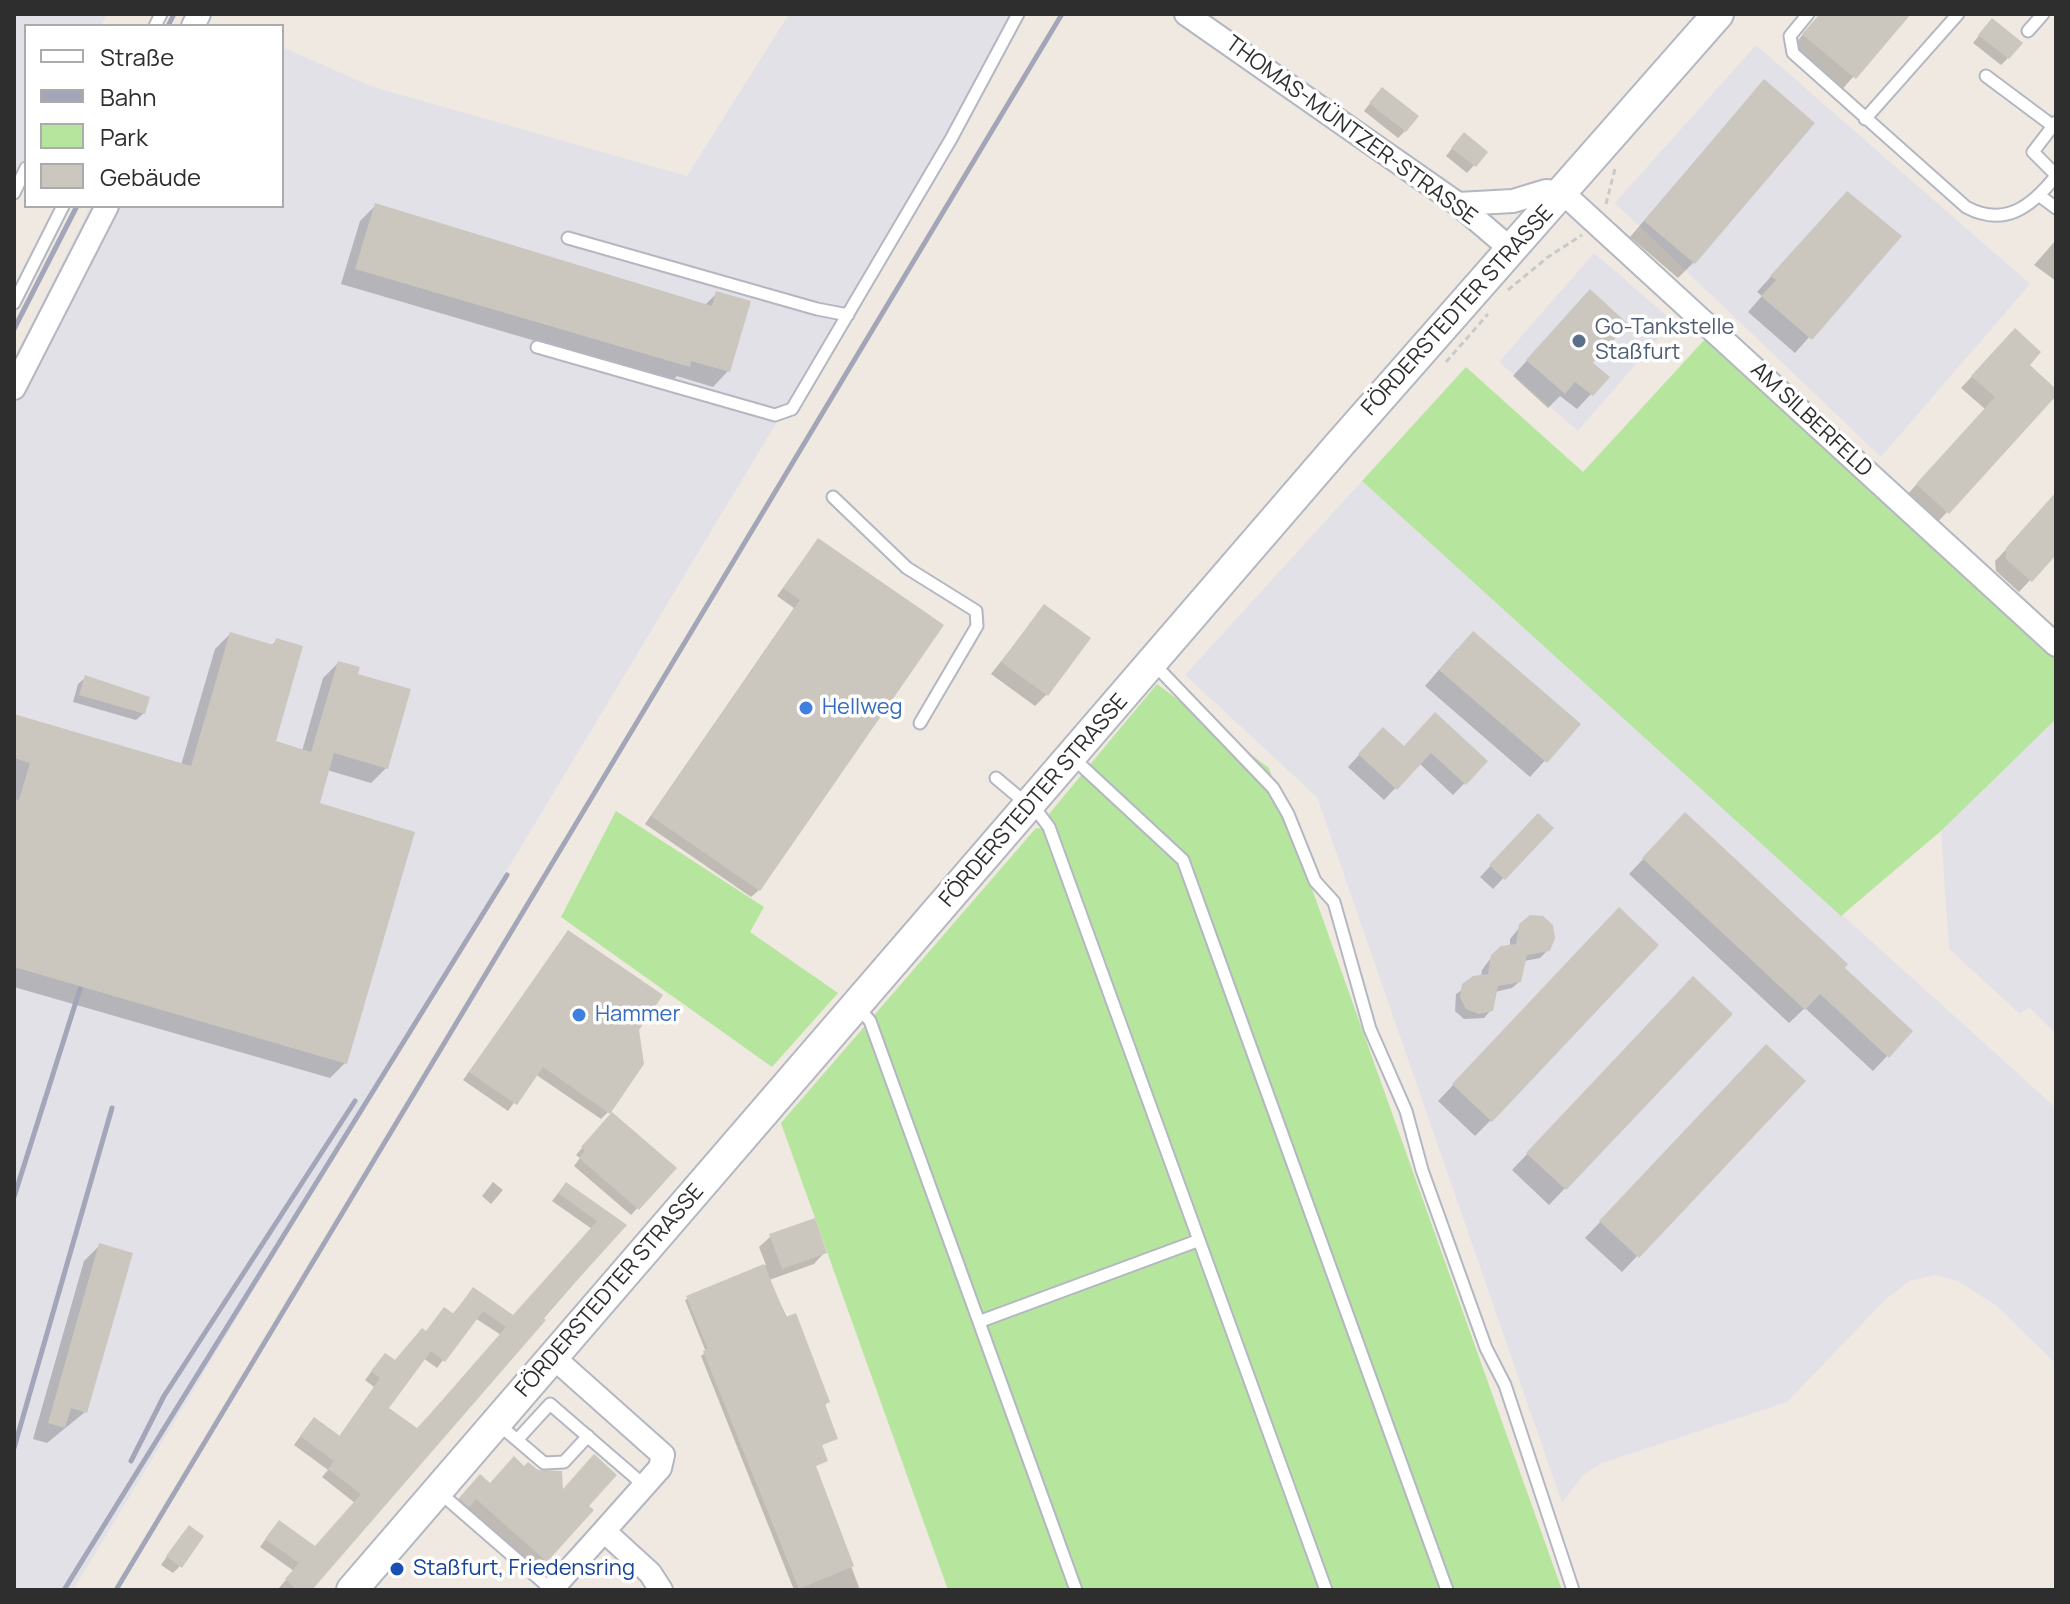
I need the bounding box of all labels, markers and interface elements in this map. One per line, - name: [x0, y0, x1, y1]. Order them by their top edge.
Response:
- legend: [24, 24, 284, 208]
- street label: THOMAS-MÜNTZER-STRASSE: [1220, 31, 1482, 231]
- text: Straße: [100, 40, 174, 73]
- text: Bahn: [100, 80, 157, 113]
- text: Park: [100, 120, 148, 153]
- text: Gebäude: [100, 160, 201, 193]
- street label: FÖRDERSTEDTER STRASSE: [1357, 201, 1559, 421]
- place label: Go-Tankstelle Staßfurt: [1595, 315, 1734, 366]
- marker: Go-Tankstelle Staßfurt: [1570, 332, 1588, 350]
- street label: AM SILBERFELD: [1745, 357, 1877, 483]
- street label: FÖRDERSTEDTER STRASSE: [934, 689, 1134, 913]
- place label: Hellweg: [822, 695, 903, 721]
- marker: Hellweg: [797, 699, 815, 717]
- place label: Hammer: [595, 1002, 680, 1028]
- marker: Hammer: [570, 1006, 588, 1024]
- street label: FÖRDERSTEDTER STRASSE: [510, 1179, 710, 1403]
- place label: Staßfurt, Friedensring: [413, 1556, 635, 1582]
- marker: Staßfurt, Friedensring: [388, 1560, 406, 1578]

